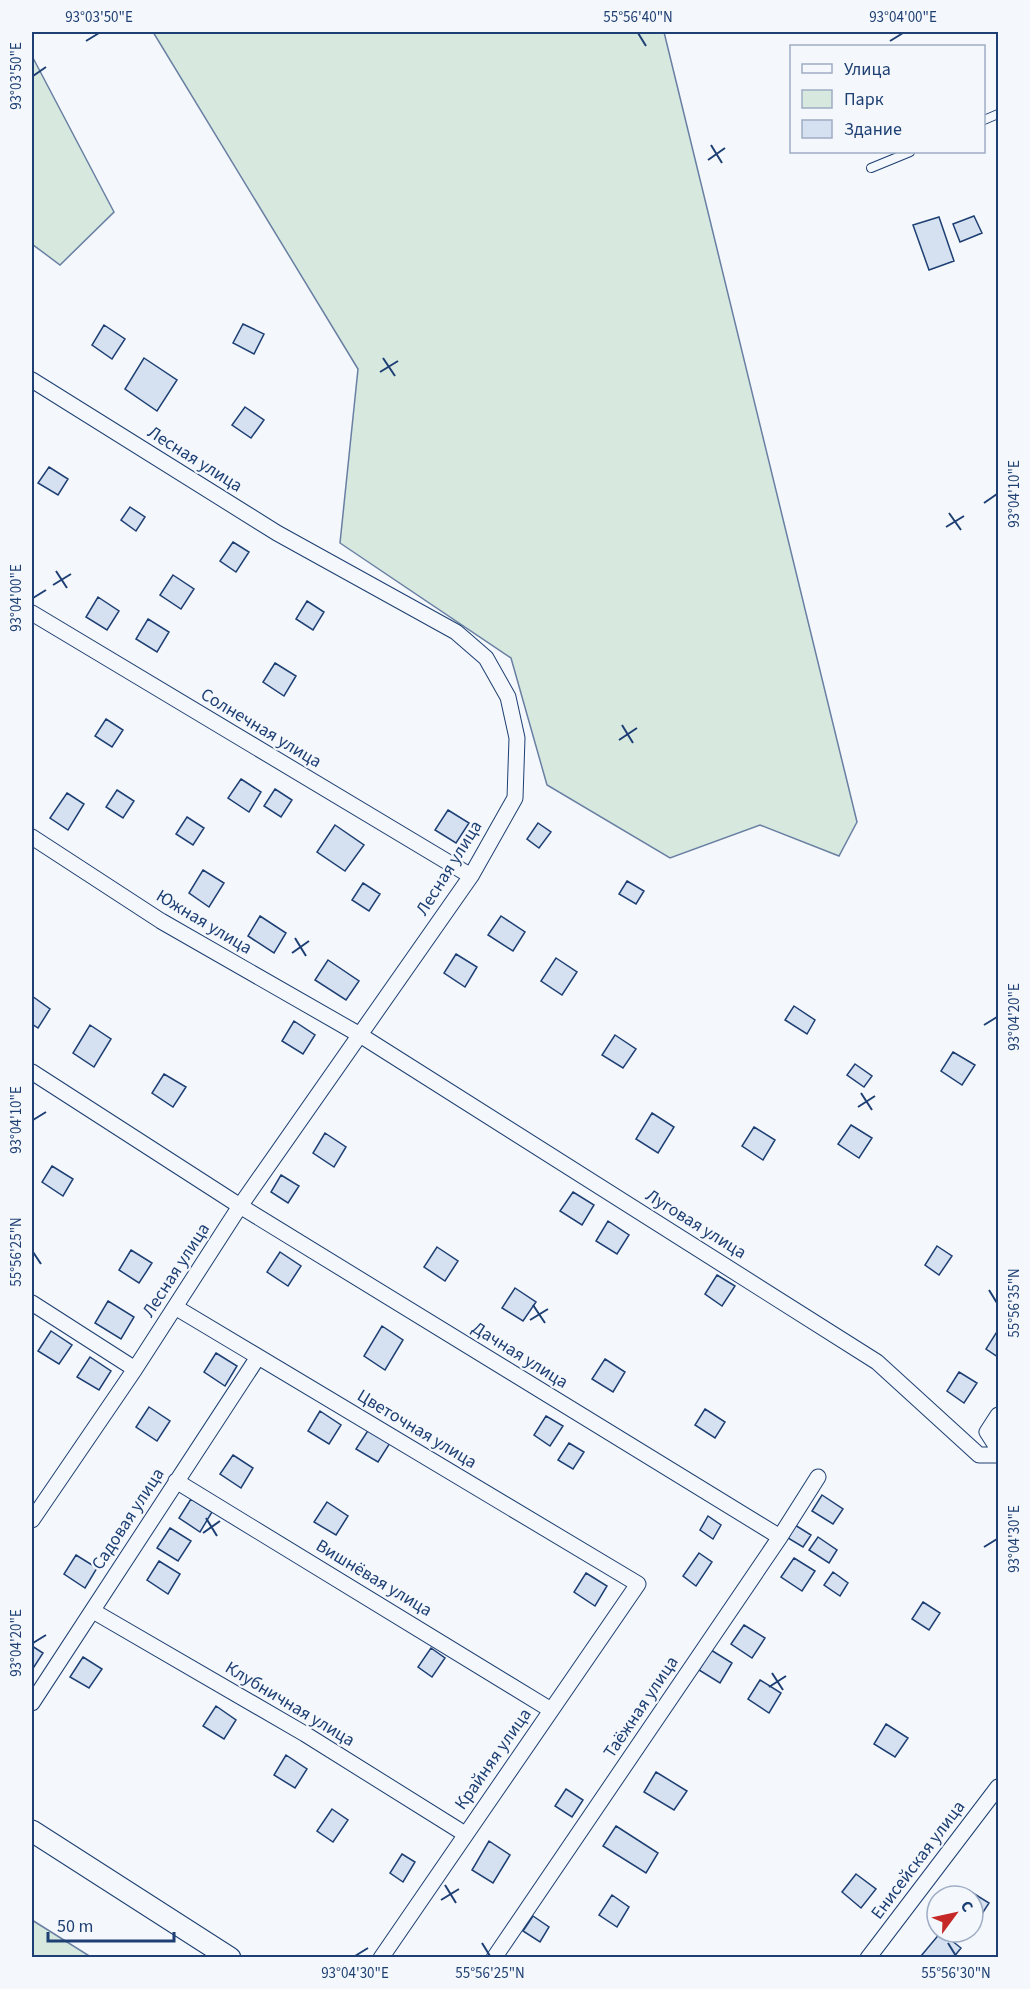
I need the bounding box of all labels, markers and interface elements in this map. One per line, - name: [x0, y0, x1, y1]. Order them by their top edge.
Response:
- text: 93°03'50"E: [65, 7, 133, 28]
- text: 55°56'40"N: [603, 7, 673, 28]
- text: 93°04'00"E: [869, 7, 937, 28]
- text: 93°03'50"E: [6, 42, 27, 110]
- legend: [790, 45, 985, 153]
- text: Улица: [844, 57, 891, 82]
- text: Парк: [844, 87, 884, 112]
- text: Здание: [844, 117, 902, 142]
- street label: Лесная улица: [143, 420, 247, 498]
- text: 93°04'10"E: [1004, 460, 1025, 528]
- text: 93°04'00"E: [6, 564, 27, 632]
- street label: Солнечная улица: [196, 682, 326, 774]
- street label: Лесная улица: [410, 816, 488, 920]
- street label: Южная улица: [151, 883, 257, 961]
- text: 93°04'20"E: [1004, 983, 1025, 1051]
- text: 93°04'10"E: [6, 1086, 27, 1154]
- street label: Луговая улица: [641, 1183, 751, 1265]
- text: 55°56'25"N: [6, 1217, 27, 1287]
- street label: Лесная улица: [136, 1218, 216, 1322]
- text: 55°56'35"N: [1004, 1268, 1025, 1338]
- street label: Дачная улица: [467, 1315, 573, 1395]
- street label: Цветочная улица: [352, 1383, 482, 1475]
- street label: Садовая улица: [86, 1463, 170, 1575]
- text: 93°04'30"E: [1004, 1505, 1025, 1573]
- street label: Вишнёвая улица: [311, 1533, 437, 1623]
- text: 93°04'20"E: [6, 1609, 27, 1677]
- street label: Таёжная улица: [598, 1651, 684, 1763]
- street label: Клубничная улица: [220, 1655, 360, 1753]
- street label: Крайняя улица: [449, 1703, 537, 1815]
- street label: Енисейская улица: [865, 1795, 971, 1925]
- north arrow: [925, 1884, 985, 1944]
- text: С: [955, 1896, 979, 1916]
- scale bar: [48, 1905, 174, 1943]
- text: 50 m: [57, 1914, 93, 1939]
- text: 93°04'30"E: [321, 1963, 389, 1984]
- text: 55°56'25"N: [455, 1963, 525, 1984]
- text: 55°56'30"N: [921, 1963, 991, 1984]

